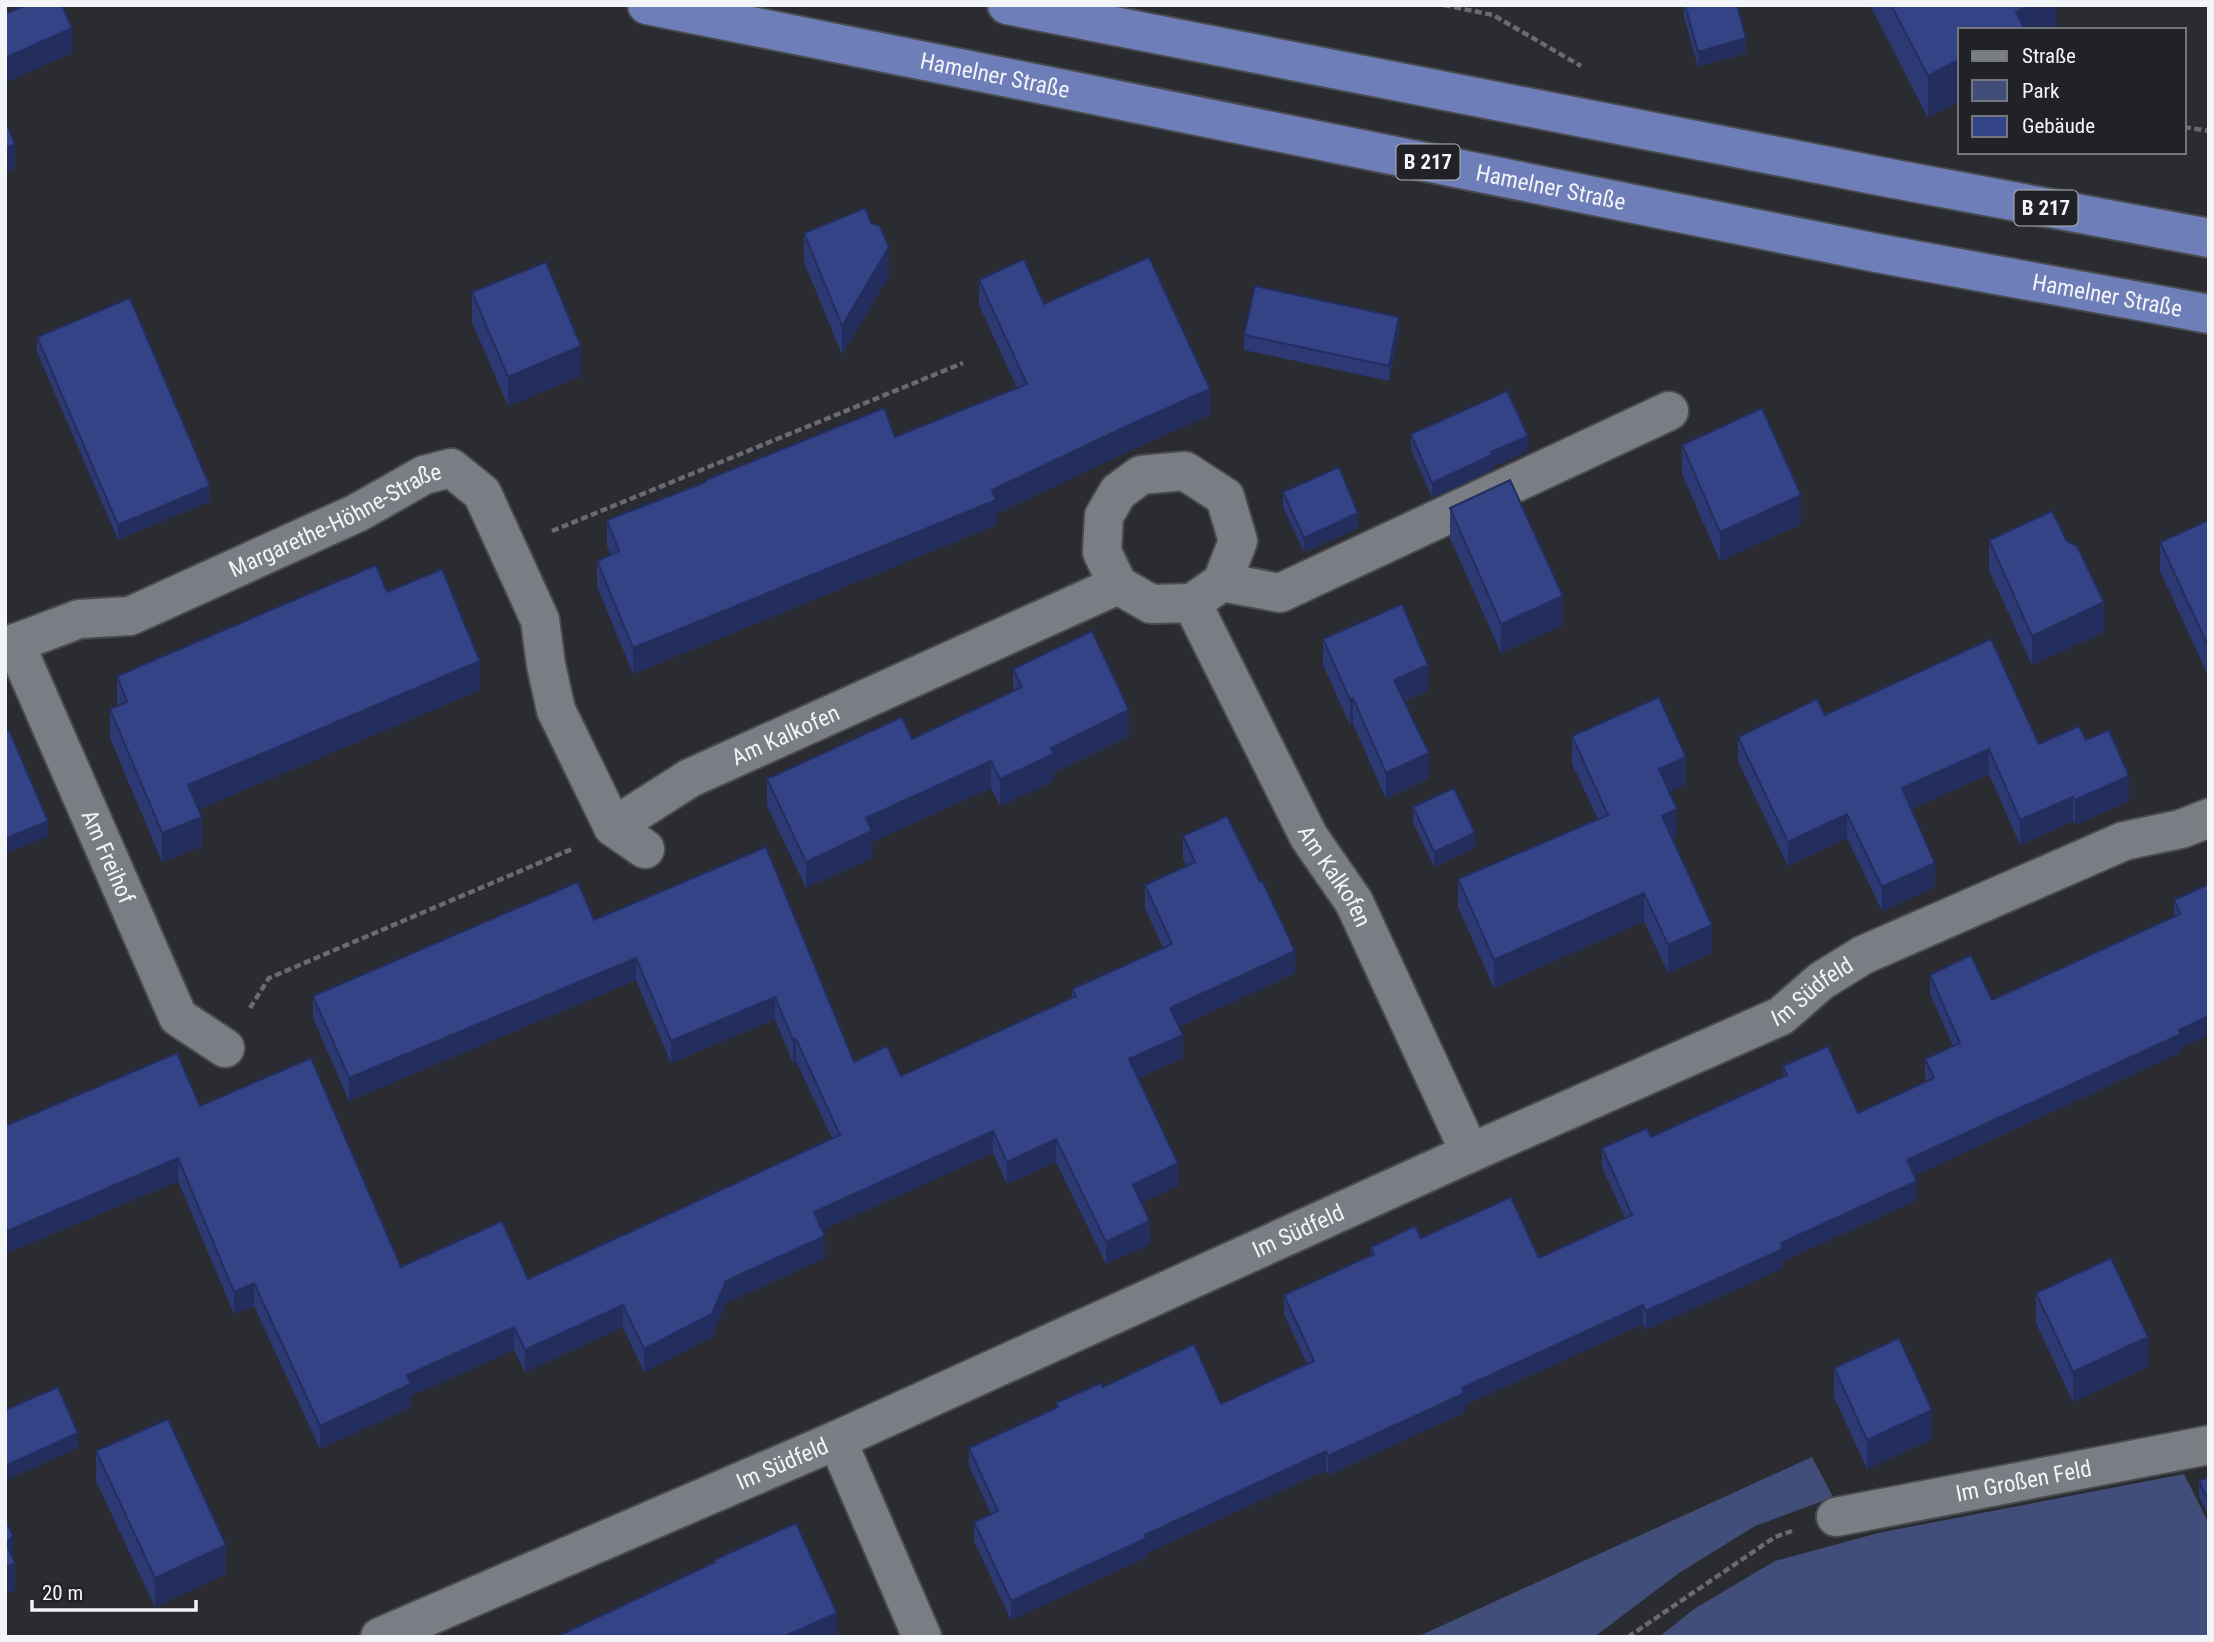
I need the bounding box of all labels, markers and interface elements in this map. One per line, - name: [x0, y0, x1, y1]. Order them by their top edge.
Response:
- legend: [1958, 28, 2186, 154]
- text: Straße: [2022, 44, 2076, 68]
- street label: Hamelner Straße: [918, 47, 1072, 103]
- text: Park: [2022, 79, 2060, 103]
- text: Gebäude: [2022, 114, 2095, 138]
- road number: B 217: [1396, 144, 1460, 180]
- street label: Hamelner Straße: [1474, 159, 1628, 215]
- road number: B 217: [2014, 190, 2078, 226]
- street label: Hamelner Straße: [2030, 268, 2185, 322]
- street label: Margarethe-Höhne-Straße: [225, 458, 444, 583]
- street label: Am Kalkofen: [727, 699, 844, 771]
- street label: Am Freihof: [76, 806, 141, 908]
- street label: Am Kalkofen: [1292, 821, 1377, 931]
- street label: Im Südfeld: [1767, 951, 1858, 1032]
- street label: Im Südfeld: [1248, 1199, 1348, 1263]
- street label: Im Südfeld: [732, 1432, 832, 1495]
- street label: Im Großen Feld: [1953, 1454, 2094, 1507]
- scale bar: [32, 1568, 196, 1612]
- text: 20 m: [42, 1581, 83, 1605]

